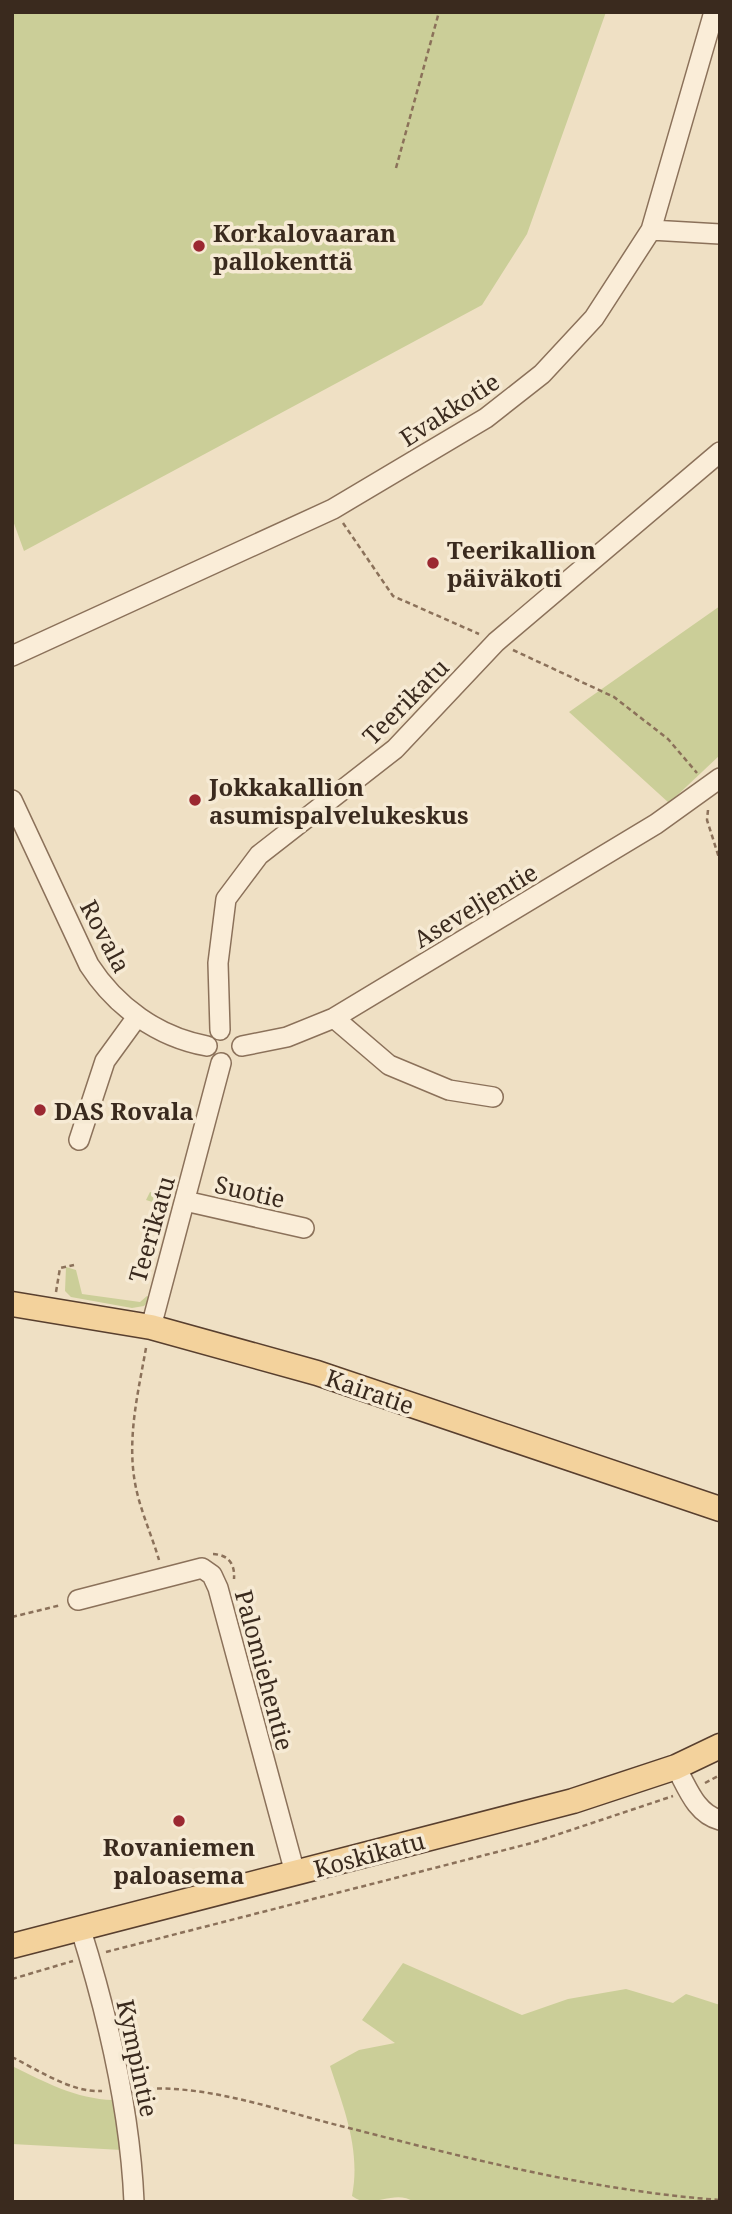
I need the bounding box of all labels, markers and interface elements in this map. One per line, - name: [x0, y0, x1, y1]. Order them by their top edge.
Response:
- place label: Korkalovaaran pallokenttä: [213, 216, 396, 277]
- marker: Korkalovaaran pallokenttä: [191, 238, 207, 254]
- street label: Evakkotie: [393, 364, 505, 454]
- place label: Teerikallion päiväkoti: [447, 533, 596, 594]
- marker: Teerikallion päiväkoti: [425, 555, 441, 571]
- street label: Teerikatu: [355, 651, 455, 751]
- place label: Jokkakallion asumispalvelukeskus: [208, 770, 469, 831]
- marker: Jokkakallion asumispalvelukeskus: [187, 792, 203, 808]
- street label: Aseveljentie: [407, 855, 543, 955]
- street label: Rovala: [73, 894, 139, 978]
- place label: DAS Rovala: [54, 1094, 194, 1127]
- marker: DAS Rovala: [32, 1102, 48, 1118]
- street label: Suotie: [212, 1167, 288, 1215]
- street label: Teerikatu: [120, 1172, 182, 1286]
- street label: Kairatie: [321, 1361, 419, 1421]
- street label: Palomiehentie: [228, 1586, 302, 1754]
- marker: Rovaniemen paloasema: [171, 1813, 187, 1829]
- street label: Koskikatu: [310, 1823, 428, 1885]
- place label: Rovaniemen paloasema: [103, 1830, 255, 1891]
- street label: Kympintie: [109, 1996, 167, 2120]

